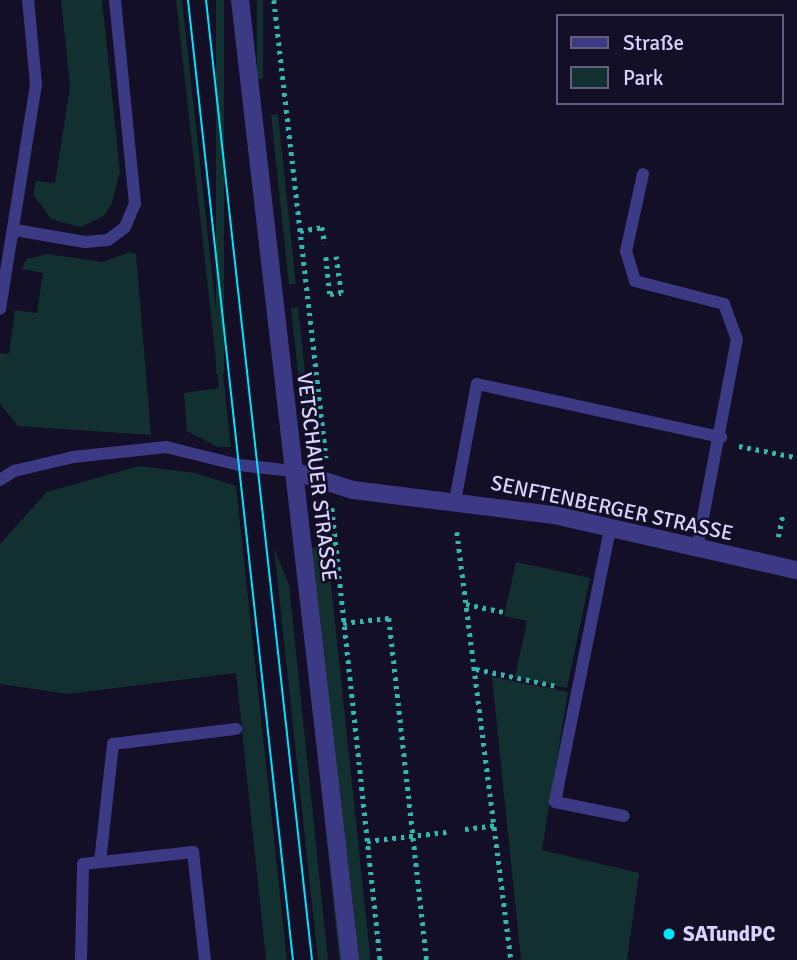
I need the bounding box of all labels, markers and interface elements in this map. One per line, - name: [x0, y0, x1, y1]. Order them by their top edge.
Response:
- legend: [556, 14, 783, 105]
- text: Straße: [623, 30, 684, 56]
- text: Park: [623, 65, 663, 91]
- street label: VETSCHAUER STRASSE: [292, 371, 342, 583]
- street label: SENFTENBERGER STRASSE: [489, 470, 735, 546]
- place label: SATundPC: [683, 921, 775, 947]
- marker: SATundPC: [661, 926, 677, 942]

